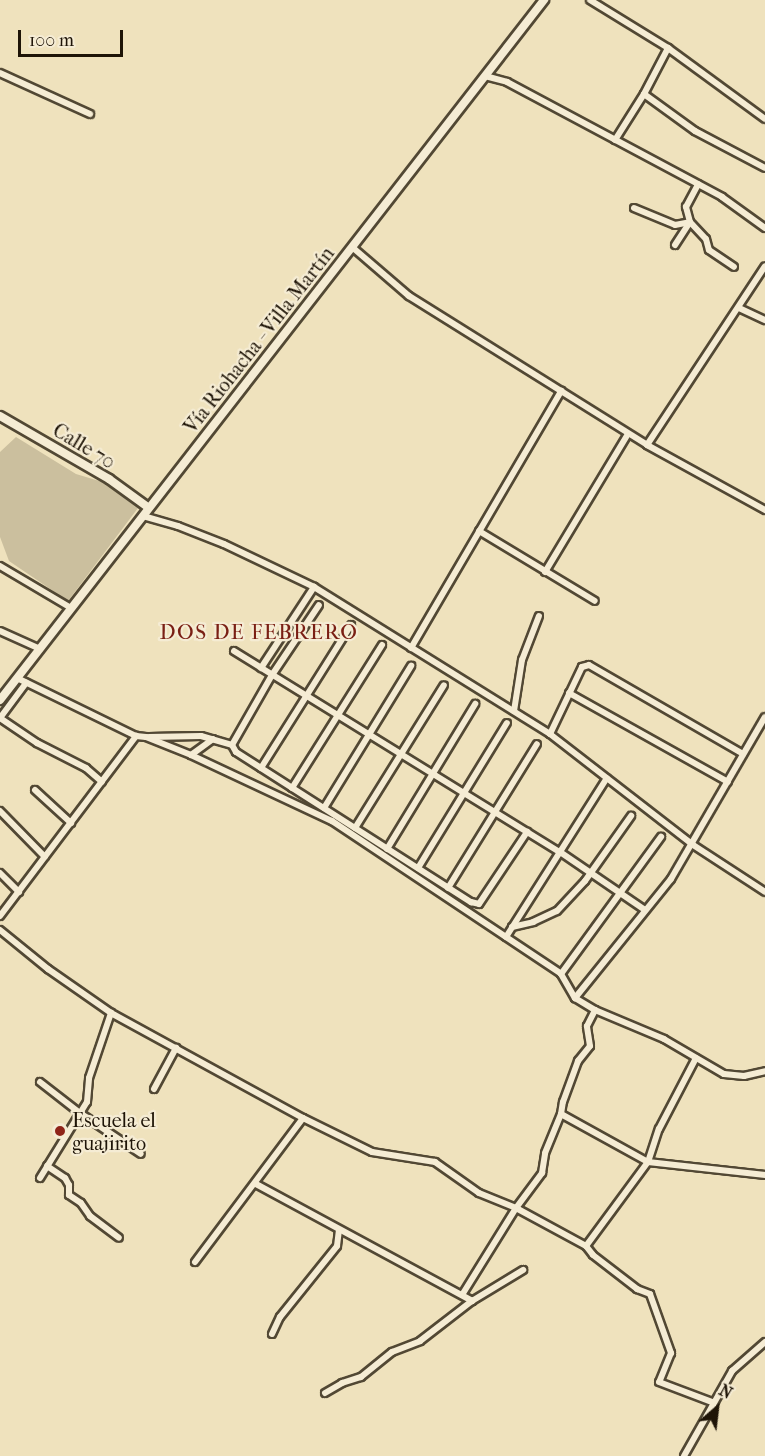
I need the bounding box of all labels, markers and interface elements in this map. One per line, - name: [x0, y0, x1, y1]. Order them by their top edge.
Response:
- scale bar: [21, 18, 126, 56]
- text: 100 m: [29, 30, 74, 51]
- street label: Vía Riohacha - Villa Martín: [179, 242, 339, 438]
- street label: Calle 70: [48, 418, 120, 474]
- district label: DOS DE FEBRERO: [160, 619, 358, 645]
- place label: Escuela el guajirito: [72, 1108, 156, 1155]
- marker: Escuela el guajirito: [53, 1124, 67, 1138]
- north arrow: [687, 1378, 747, 1438]
- text: N: [716, 1380, 735, 1403]

